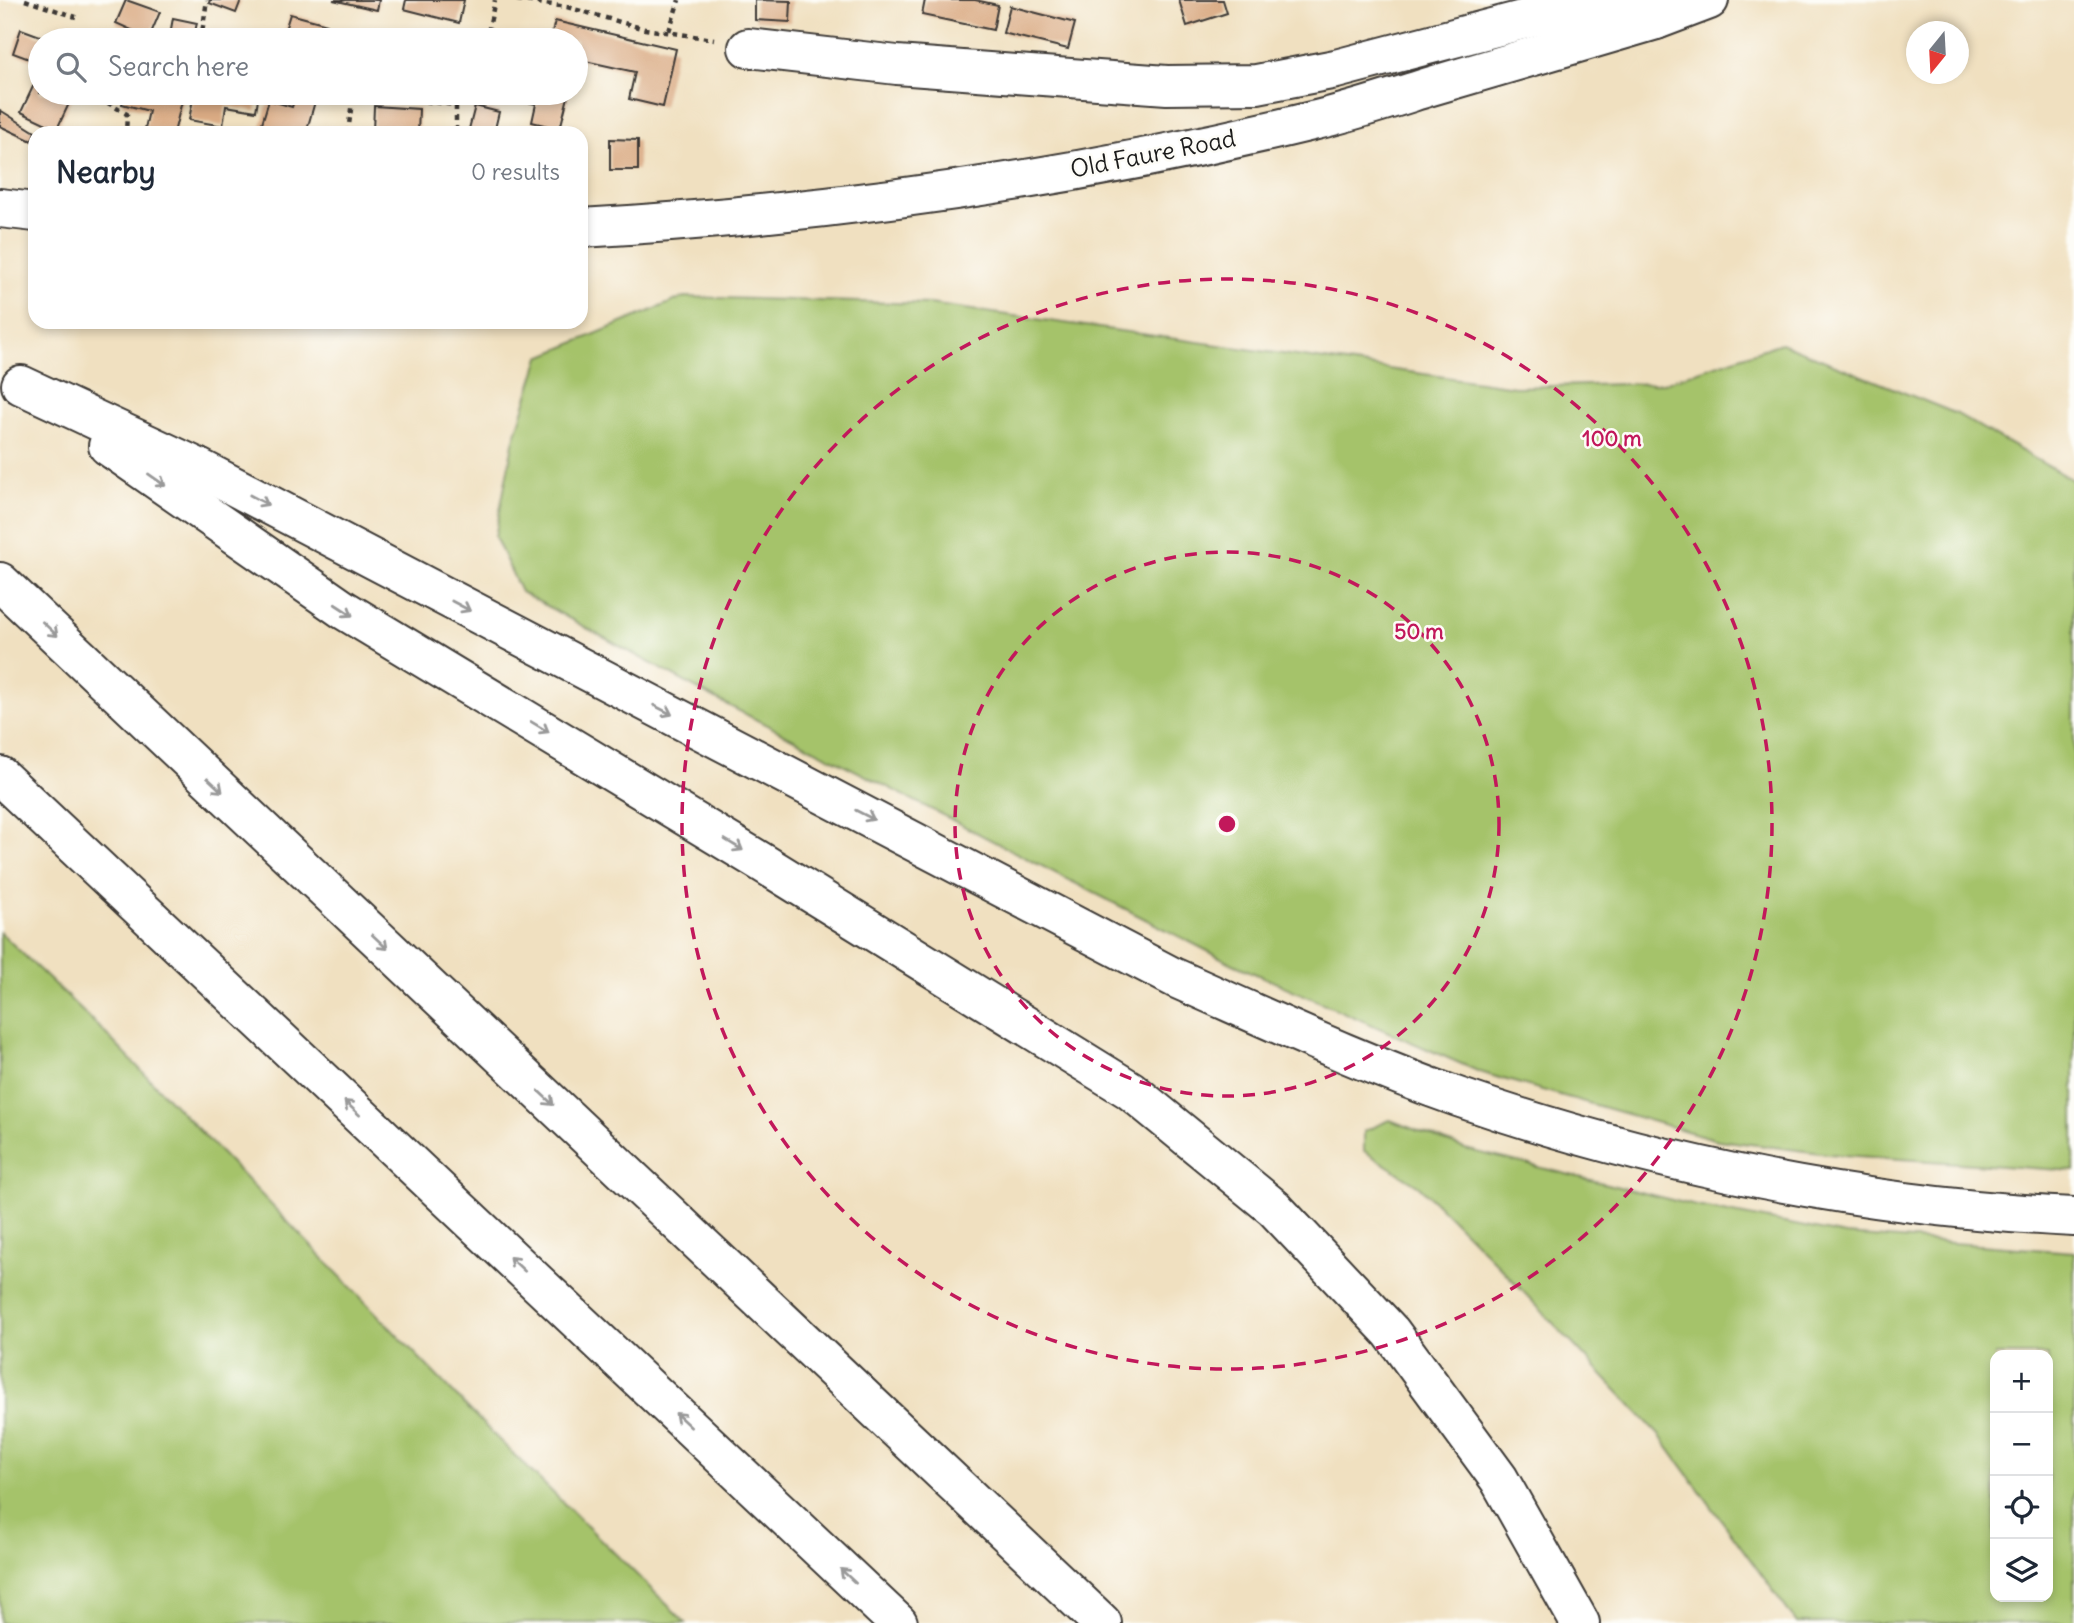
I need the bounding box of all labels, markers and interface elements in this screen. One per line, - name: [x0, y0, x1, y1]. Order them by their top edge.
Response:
- north arrow: [1906, 21, 1969, 84]
- search box: [28, 28, 588, 105]
- icon: search: [52, 48, 90, 86]
- text: Search here: [108, 50, 249, 83]
- street label: Old Faure Road: [1068, 122, 1238, 184]
- text: Nearby: [56, 153, 156, 191]
- text: 0 results: [471, 157, 560, 186]
- text: 100 m: [1582, 425, 1642, 452]
- one-way arrow: [147, 473, 167, 487]
- one-way arrow: [248, 494, 269, 507]
- one-way arrow: [450, 599, 470, 613]
- one-way arrow: [334, 603, 354, 617]
- text: 50 m: [1394, 618, 1444, 645]
- one-way arrow: [41, 621, 58, 638]
- one-way arrow: [652, 704, 673, 718]
- one-way arrow: [529, 720, 549, 734]
- one-way arrow: [206, 777, 223, 794]
- one-way arrow: [854, 808, 875, 822]
- centre of rings: [1215, 812, 1239, 836]
- one-way arrow: [723, 838, 743, 852]
- one-way arrow: [372, 933, 389, 950]
- one-way arrow: [537, 1089, 554, 1106]
- one-way arrow: [344, 1099, 361, 1116]
- one-way arrow: [509, 1255, 526, 1272]
- map controls: [1990, 1350, 2053, 1602]
- button: +: [1990, 1350, 2053, 1413]
- one-way arrow: [674, 1412, 692, 1428]
- button: −: [1990, 1413, 2053, 1476]
- button: locate: [1990, 1476, 2053, 1539]
- button: layers: [1990, 1539, 2053, 1602]
- one-way arrow: [840, 1568, 857, 1585]

